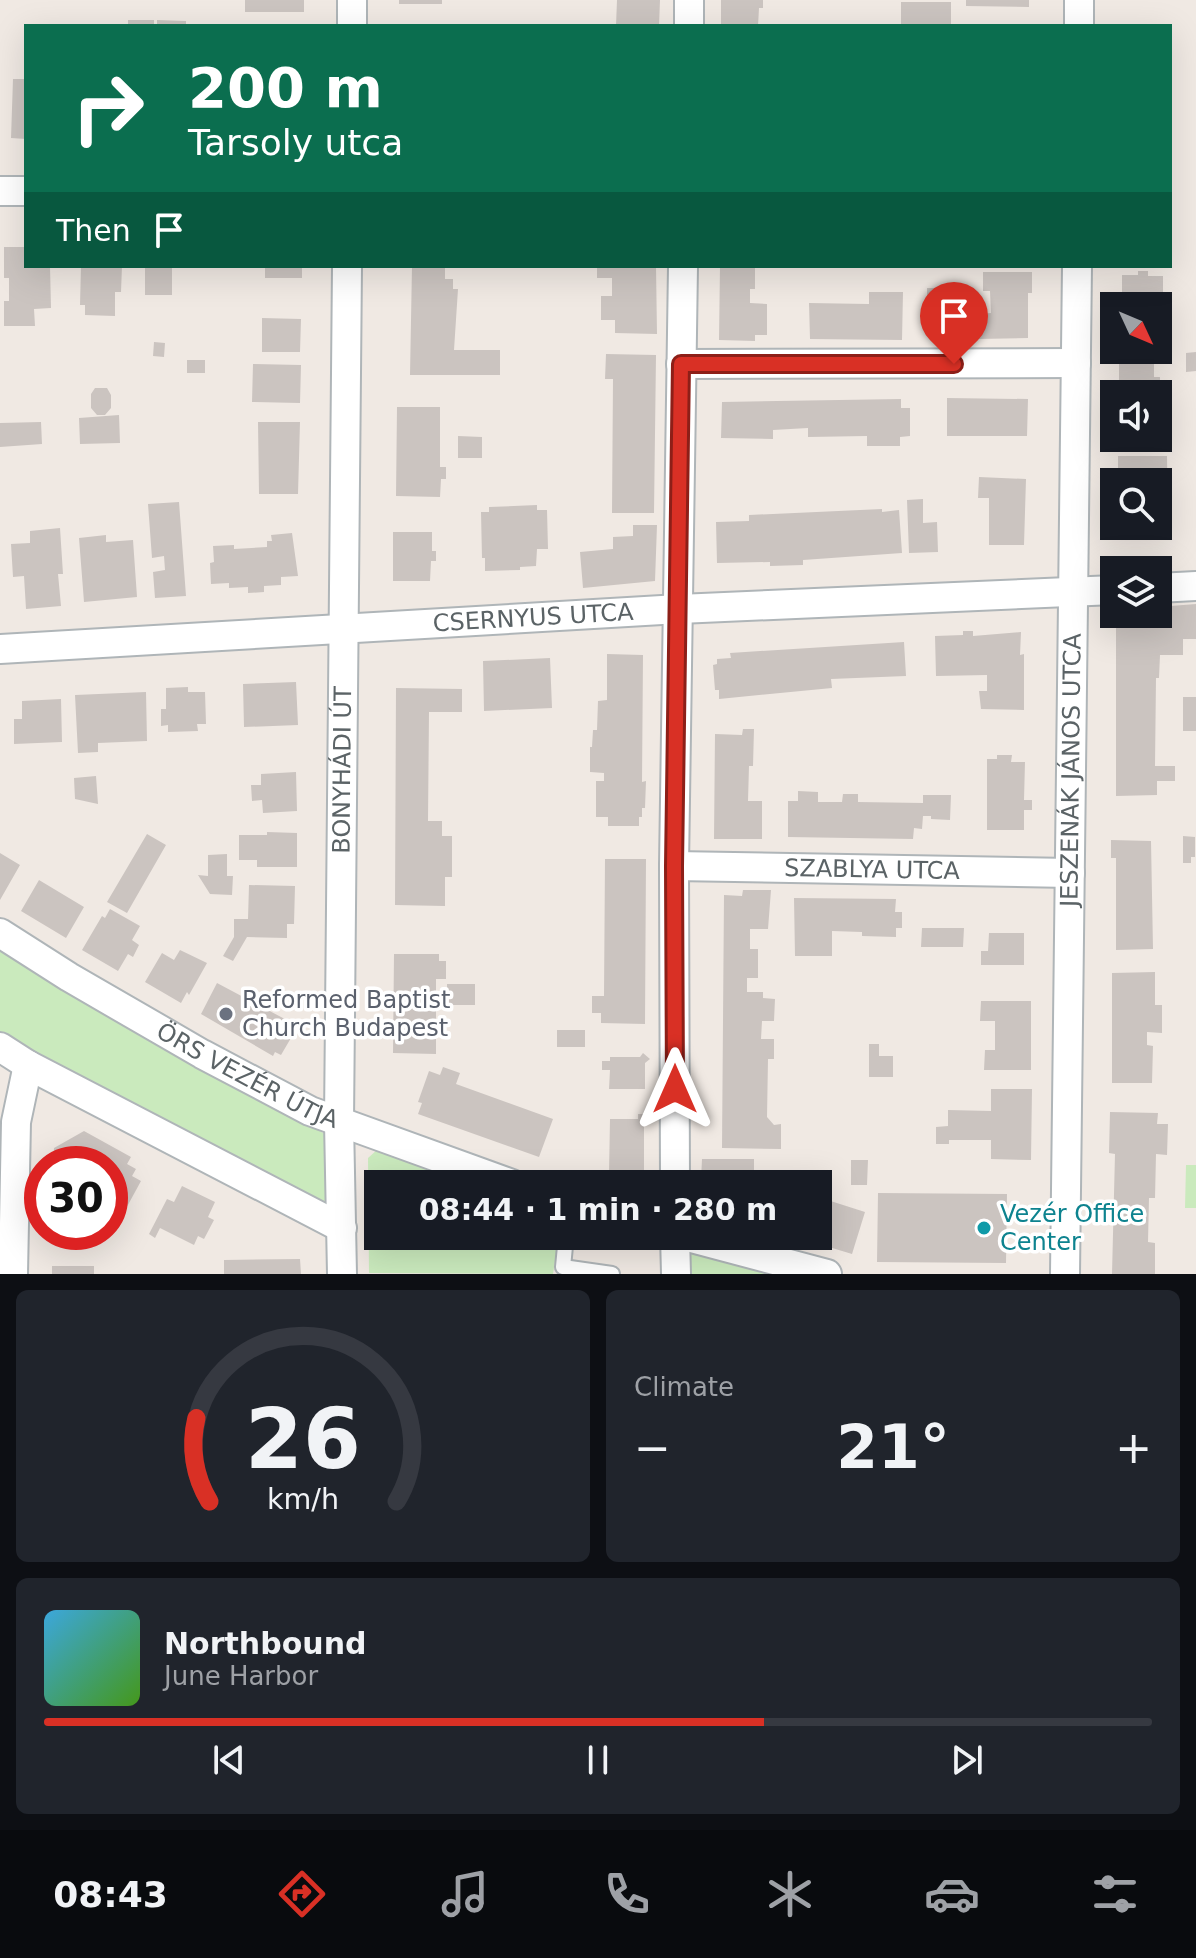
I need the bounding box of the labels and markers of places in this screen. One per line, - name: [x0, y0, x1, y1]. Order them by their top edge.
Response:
- pin: [920, 282, 988, 364]
- place label: Reformed Baptist Church Budapest: [242, 986, 450, 1042]
- marker: Reformed Baptist Church Budapest: [217, 1005, 235, 1023]
- place label: Vezér Office Center: [1000, 1200, 1144, 1256]
- marker: Vezér Office Center: [975, 1219, 993, 1237]

